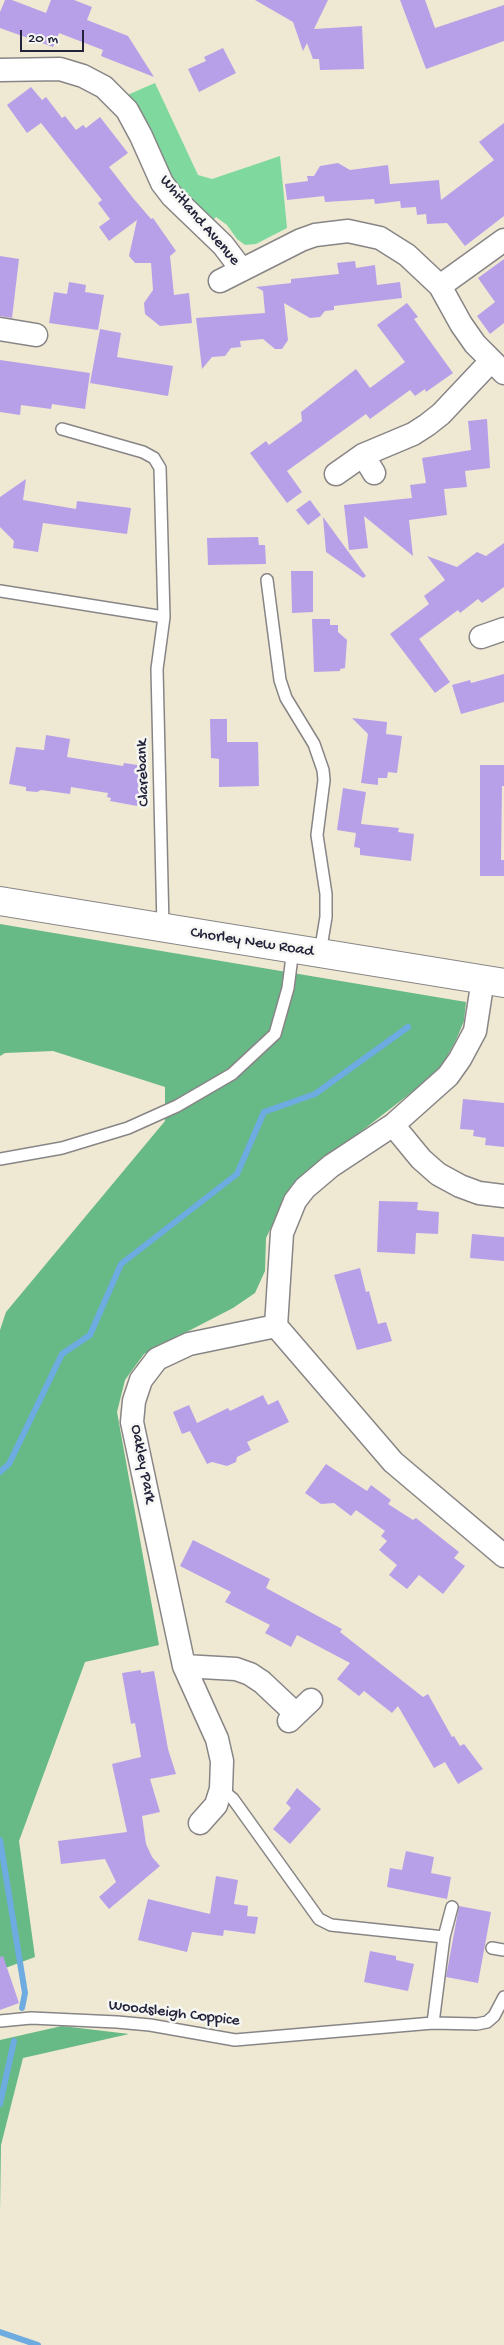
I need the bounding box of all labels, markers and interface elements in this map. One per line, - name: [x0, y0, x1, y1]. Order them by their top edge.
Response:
- scale bar: [22, 20, 86, 52]
- text: 20 m: [28, 30, 58, 48]
- street label: Whitland Avenue: [155, 172, 243, 270]
- street label: Clarebank: [133, 739, 155, 807]
- street label: Chorley New Road: [189, 924, 315, 962]
- street label: Oakley Park: [125, 1423, 159, 1505]
- street label: Woodsleigh Coppice: [107, 1996, 241, 2032]

